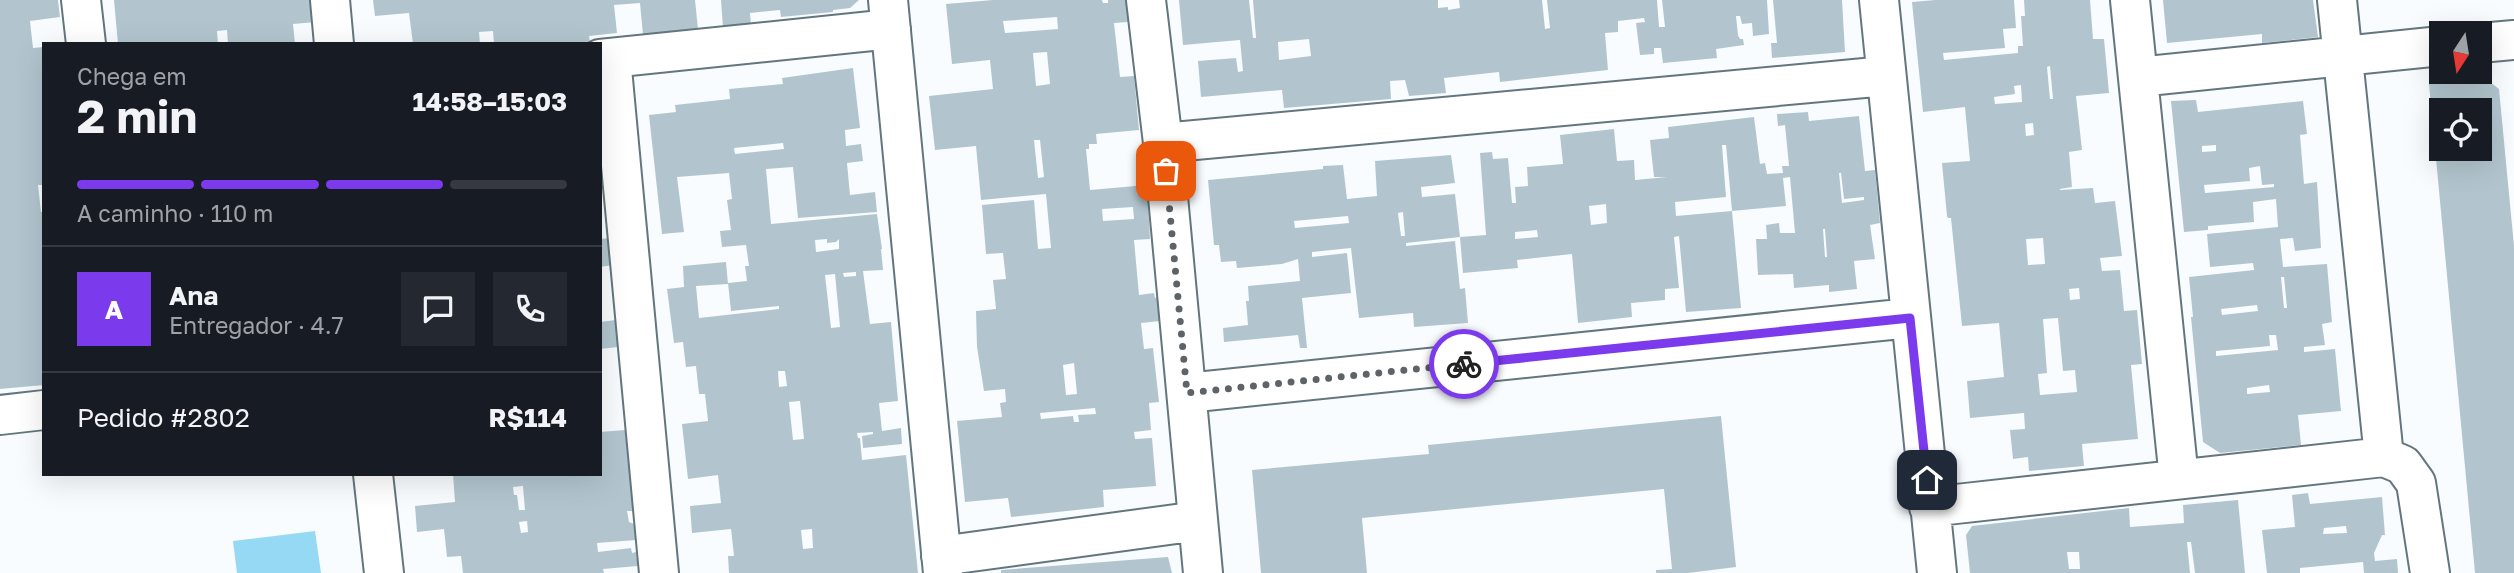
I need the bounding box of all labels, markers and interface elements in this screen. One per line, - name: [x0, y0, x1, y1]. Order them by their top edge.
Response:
- north arrow: [2429, 21, 2492, 84]
- map controls: [2429, 21, 2492, 161]
- text: Chega em: [77, 62, 187, 90]
- text: 14:58–15:03: [412, 86, 567, 117]
- text: 2 min: [77, 88, 197, 143]
- button: locate: [2429, 98, 2492, 161]
- pin: [1136, 141, 1196, 201]
- icon: bag: [1147, 152, 1185, 190]
- text: A caminho · 110 m: [77, 199, 273, 227]
- button: chat: [401, 272, 475, 346]
- button: phone: [493, 272, 567, 346]
- text: Ana: [169, 280, 218, 311]
- text: A: [105, 294, 123, 325]
- text: Entregador · 4.7: [169, 311, 344, 339]
- courier: [1429, 329, 1499, 399]
- icon: bike: [1445, 345, 1483, 383]
- text: Pedido #2802: [77, 402, 250, 433]
- text: R$114: [488, 402, 567, 433]
- pin: [1897, 450, 1957, 510]
- icon: home: [1908, 461, 1946, 499]

